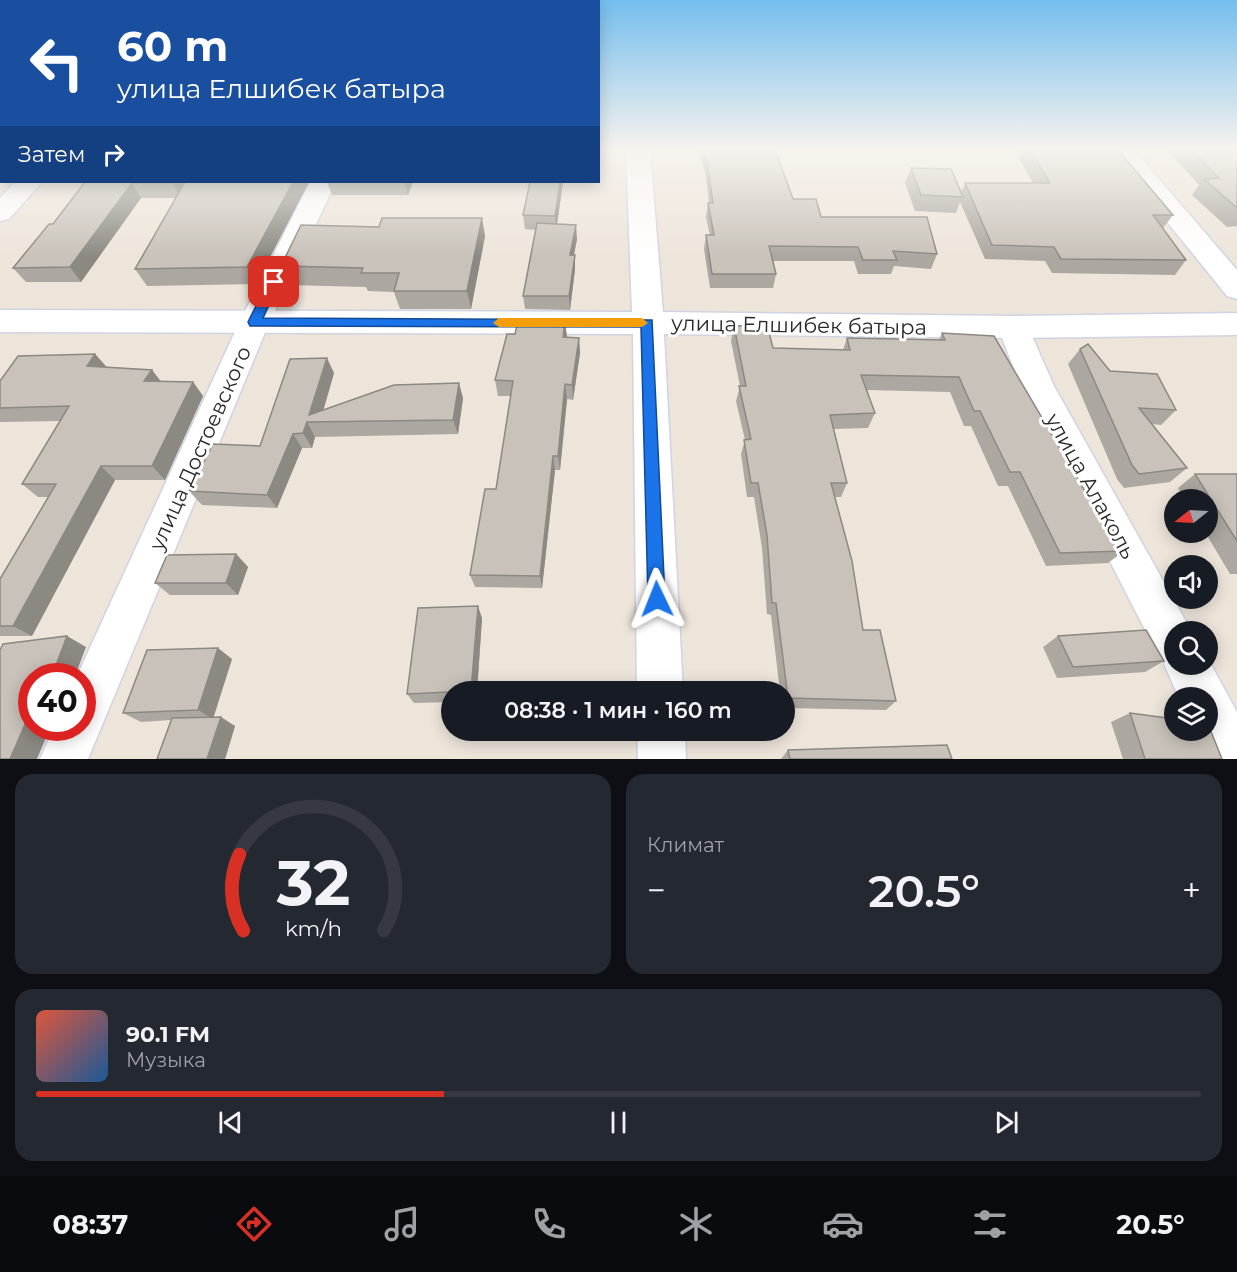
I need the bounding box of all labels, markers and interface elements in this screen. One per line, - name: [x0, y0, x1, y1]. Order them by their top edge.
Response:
- text: 60 m: [117, 20, 228, 72]
- icon: left: [18, 24, 96, 102]
- text: улица Елшибек батыра: [117, 72, 446, 105]
- icon: right: [97, 138, 130, 171]
- text: Затем: [18, 141, 85, 168]
- pin: [248, 256, 299, 307]
- icon: arrive: [257, 265, 290, 298]
- street label: улица Елшибек батыра: [670, 310, 927, 340]
- street label: улица Достоевского: [143, 342, 256, 555]
- street label: улица Алаколь: [1040, 408, 1141, 563]
- north arrow: [1164, 489, 1218, 543]
- map controls: [1164, 489, 1218, 741]
- button: sound: [1164, 555, 1218, 609]
- position arrow: [625, 567, 689, 631]
- button: search: [1164, 621, 1218, 675]
- speed limit sign: 40: [18, 663, 96, 741]
- button: layers: [1164, 687, 1218, 741]
- text: 08:38 · 1 мин · 160 m: [504, 697, 732, 724]
- text: Климат: [647, 833, 724, 857]
- text: 32: [275, 845, 350, 921]
- text: 20.5°: [868, 863, 980, 918]
- text: −: [647, 870, 666, 910]
- text: +: [1182, 870, 1201, 910]
- text: km/h: [284, 915, 342, 941]
- text: 90.1 FM: [126, 1021, 210, 1048]
- text: Музыка: [126, 1048, 206, 1072]
- icon: previous: [214, 1106, 247, 1139]
- icon: pause: [602, 1106, 635, 1139]
- icon: next: [990, 1106, 1023, 1139]
- icon: directions: [233, 1203, 275, 1245]
- icon: music: [381, 1203, 423, 1245]
- icon: phone: [528, 1203, 570, 1245]
- icon: climate: [675, 1203, 717, 1245]
- icon: car: [822, 1203, 864, 1245]
- icon: filters: [969, 1203, 1011, 1245]
- text: 08:37: [53, 1208, 128, 1241]
- text: 20.5°: [1116, 1208, 1184, 1241]

